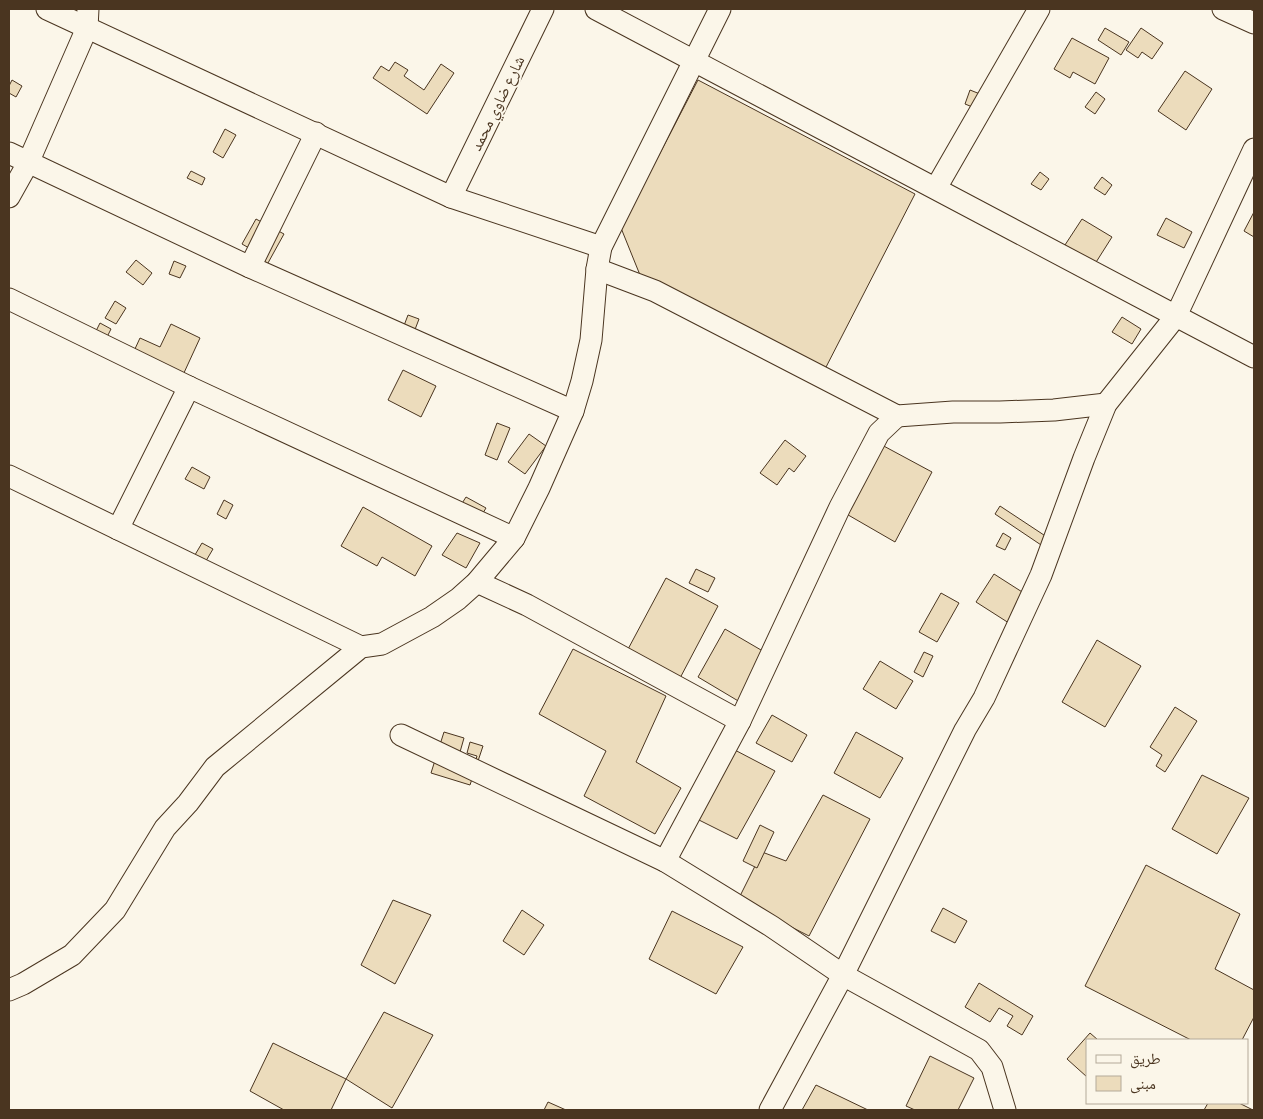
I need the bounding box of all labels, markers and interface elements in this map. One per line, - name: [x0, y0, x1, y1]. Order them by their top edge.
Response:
- street label: شارع ضاوي محمد: [465, 52, 531, 155]
- legend: [1086, 1039, 1248, 1104]
- text: طريق: [1130, 1049, 1161, 1069]
- text: مبنى: [1130, 1074, 1156, 1094]

